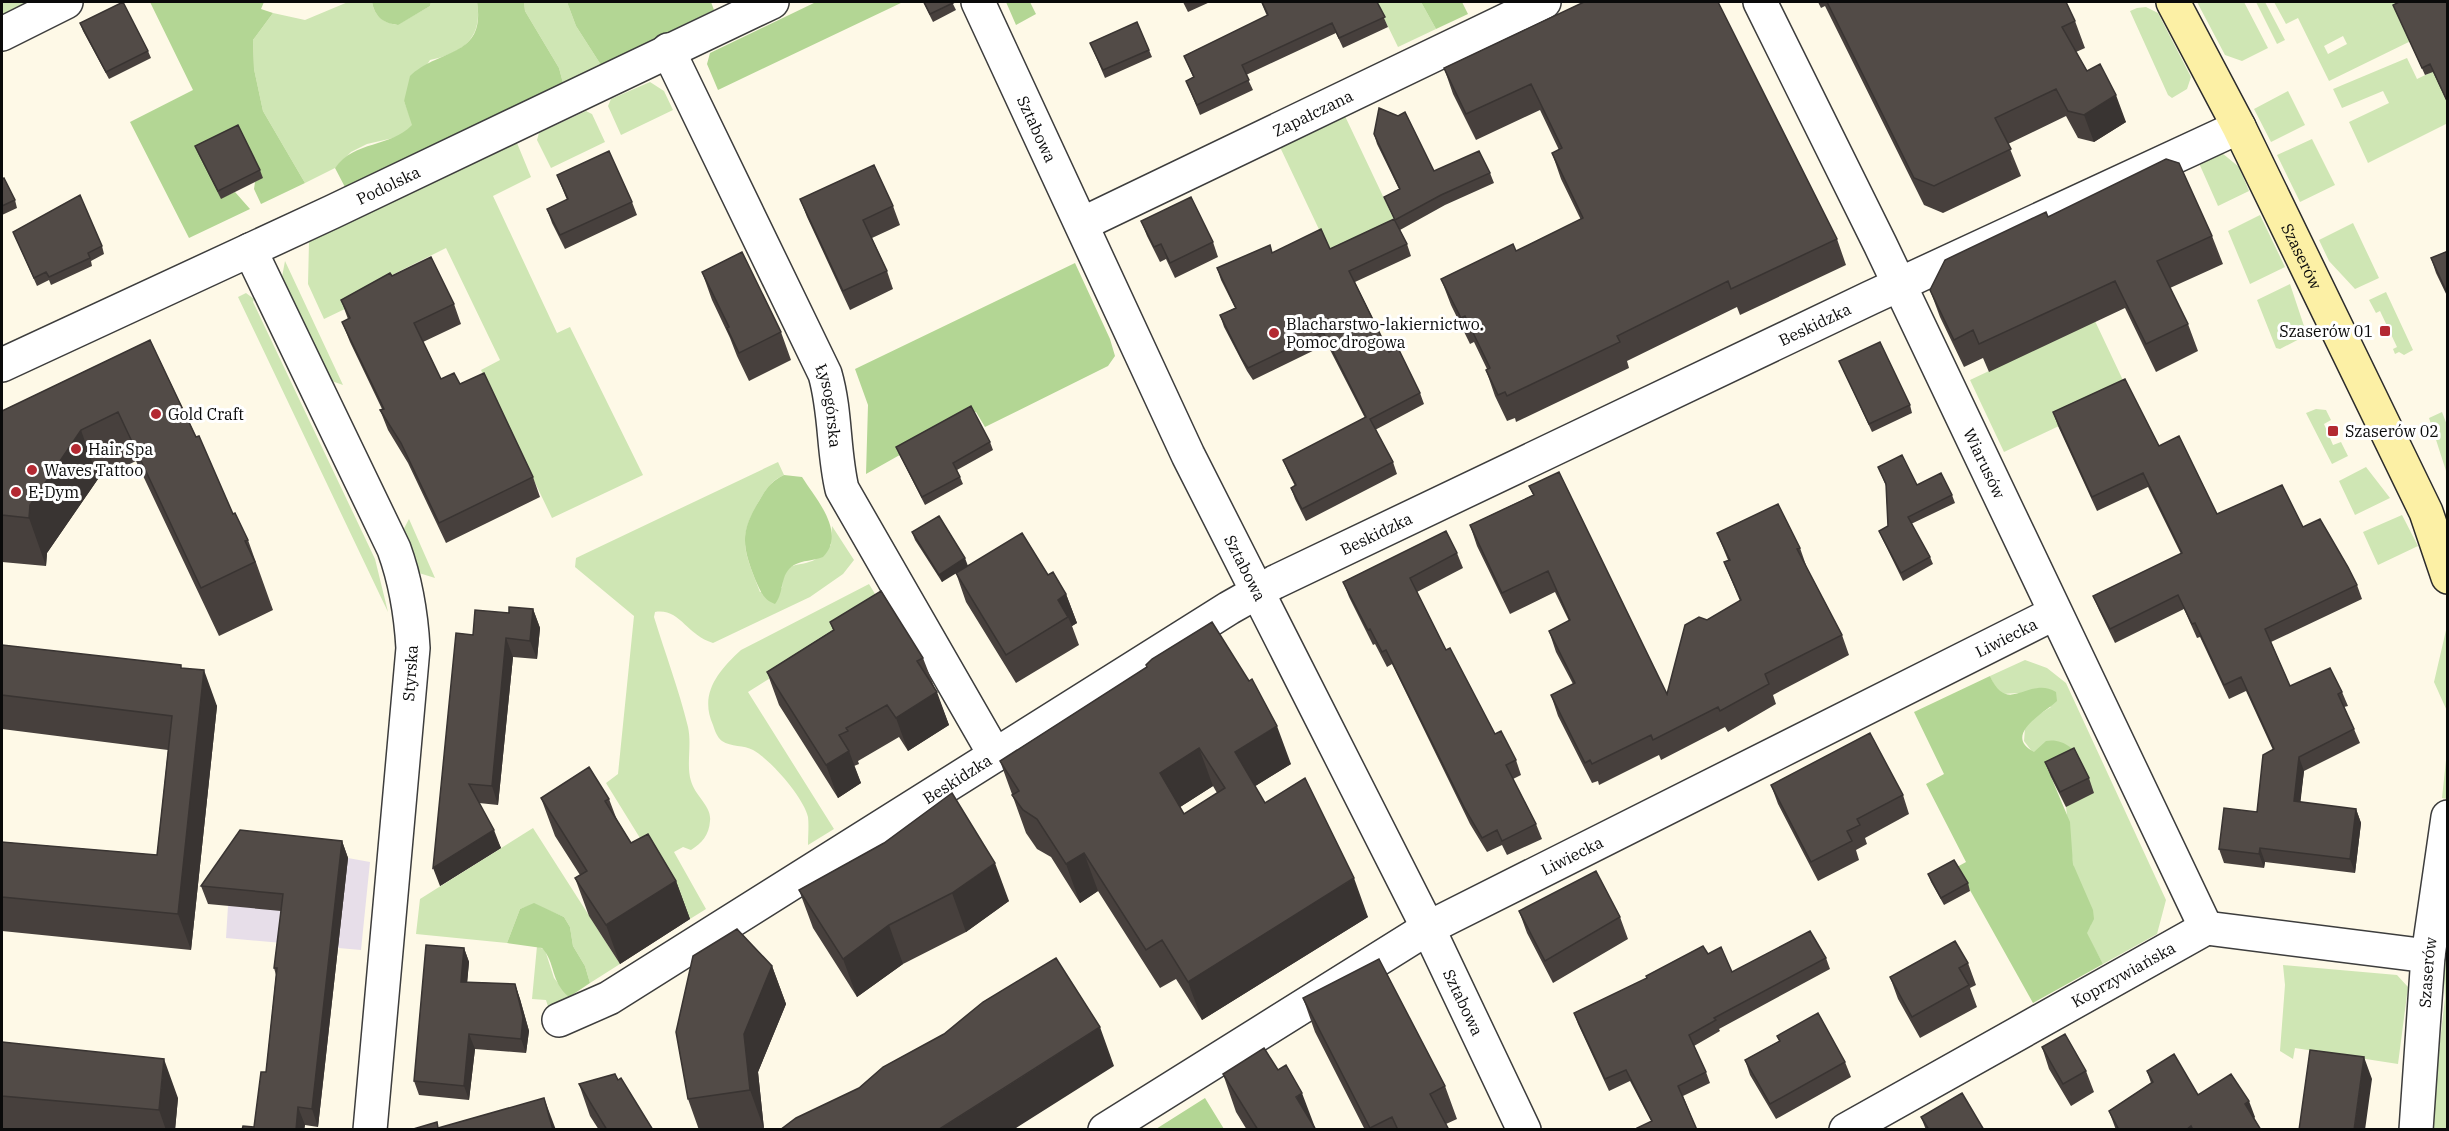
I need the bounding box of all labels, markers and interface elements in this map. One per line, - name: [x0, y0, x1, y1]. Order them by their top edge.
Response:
- street label: Zapałczana: [1269, 85, 1356, 141]
- street label: Sztabowa: [1013, 92, 1061, 166]
- street label: Podolska: [353, 161, 424, 209]
- street label: Szaserów: [2277, 220, 2327, 293]
- street label: Beskidzka: [1775, 299, 1854, 350]
- place label: Blacharstwo-lakiernictwo. Pomoc drogowa: [1286, 314, 1484, 352]
- place label: Szaserów 01: [2279, 321, 2373, 341]
- marker: Szaserów 01: [2378, 324, 2392, 338]
- marker: Blacharstwo-lakiernictwo. Pomoc drogowa: [1267, 326, 1281, 340]
- street label: Łysogórska: [811, 360, 846, 449]
- place label: Gold Craft: [168, 404, 244, 424]
- marker: Gold Craft: [149, 407, 163, 421]
- place label: Szaserów 02: [2345, 421, 2439, 441]
- marker: Szaserów 02: [2326, 424, 2340, 438]
- street label: Wiarusów: [1959, 425, 2010, 502]
- place label: Hair Spa: [88, 439, 153, 459]
- marker: Hair Spa: [69, 442, 83, 456]
- place label: Waves Tattoo: [44, 460, 143, 480]
- marker: Waves Tattoo: [25, 463, 39, 477]
- place label: E-Dym: [28, 482, 79, 502]
- marker: E-Dym: [9, 485, 23, 499]
- street label: Beskidzka: [1337, 508, 1416, 559]
- street label: Sztabowa: [1220, 532, 1270, 605]
- street label: Liwiecka: [1972, 613, 2041, 662]
- street label: Styrska: [398, 644, 422, 702]
- street label: Beskidzka: [919, 750, 996, 808]
- street label: Liwiecka: [1537, 832, 1607, 880]
- street label: Szaserów: [2414, 935, 2441, 1008]
- street label: Koprzywiańska: [2068, 937, 2179, 1012]
- street label: Sztabowa: [1439, 966, 1488, 1039]

